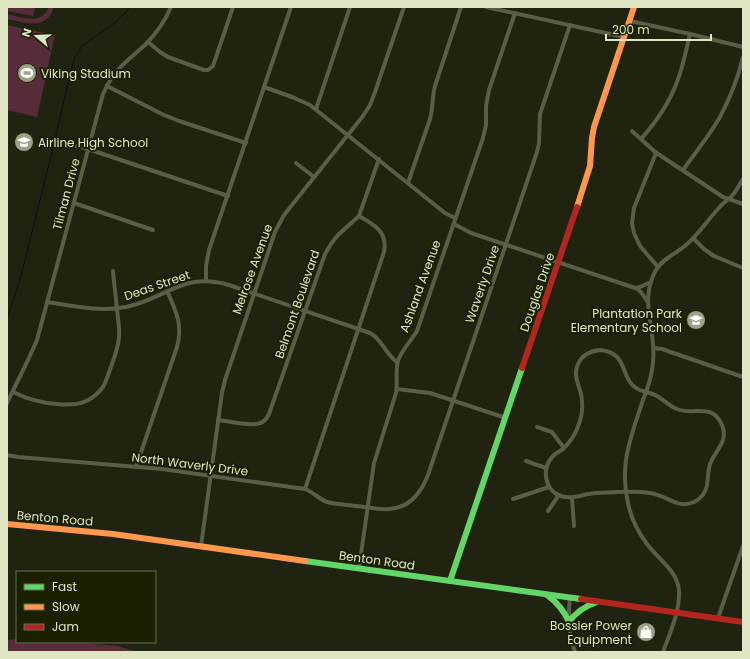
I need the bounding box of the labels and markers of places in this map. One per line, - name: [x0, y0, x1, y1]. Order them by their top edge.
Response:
- sports icon: Viking Stadium: [16, 62, 38, 84]
- place label: Viking Stadium: [41, 65, 131, 82]
- school or university icon: Airline High School: [13, 131, 35, 153]
- place label: Airline High School: [38, 134, 148, 151]
- place label: Plantation Park Elementary School: [571, 305, 683, 336]
- school or university icon: Plantation Park Elementary School: [685, 309, 707, 331]
- place label: Bossier Power Equipment: [550, 617, 633, 648]
- shop icon: Bossier Power Equipment: [635, 621, 657, 643]

